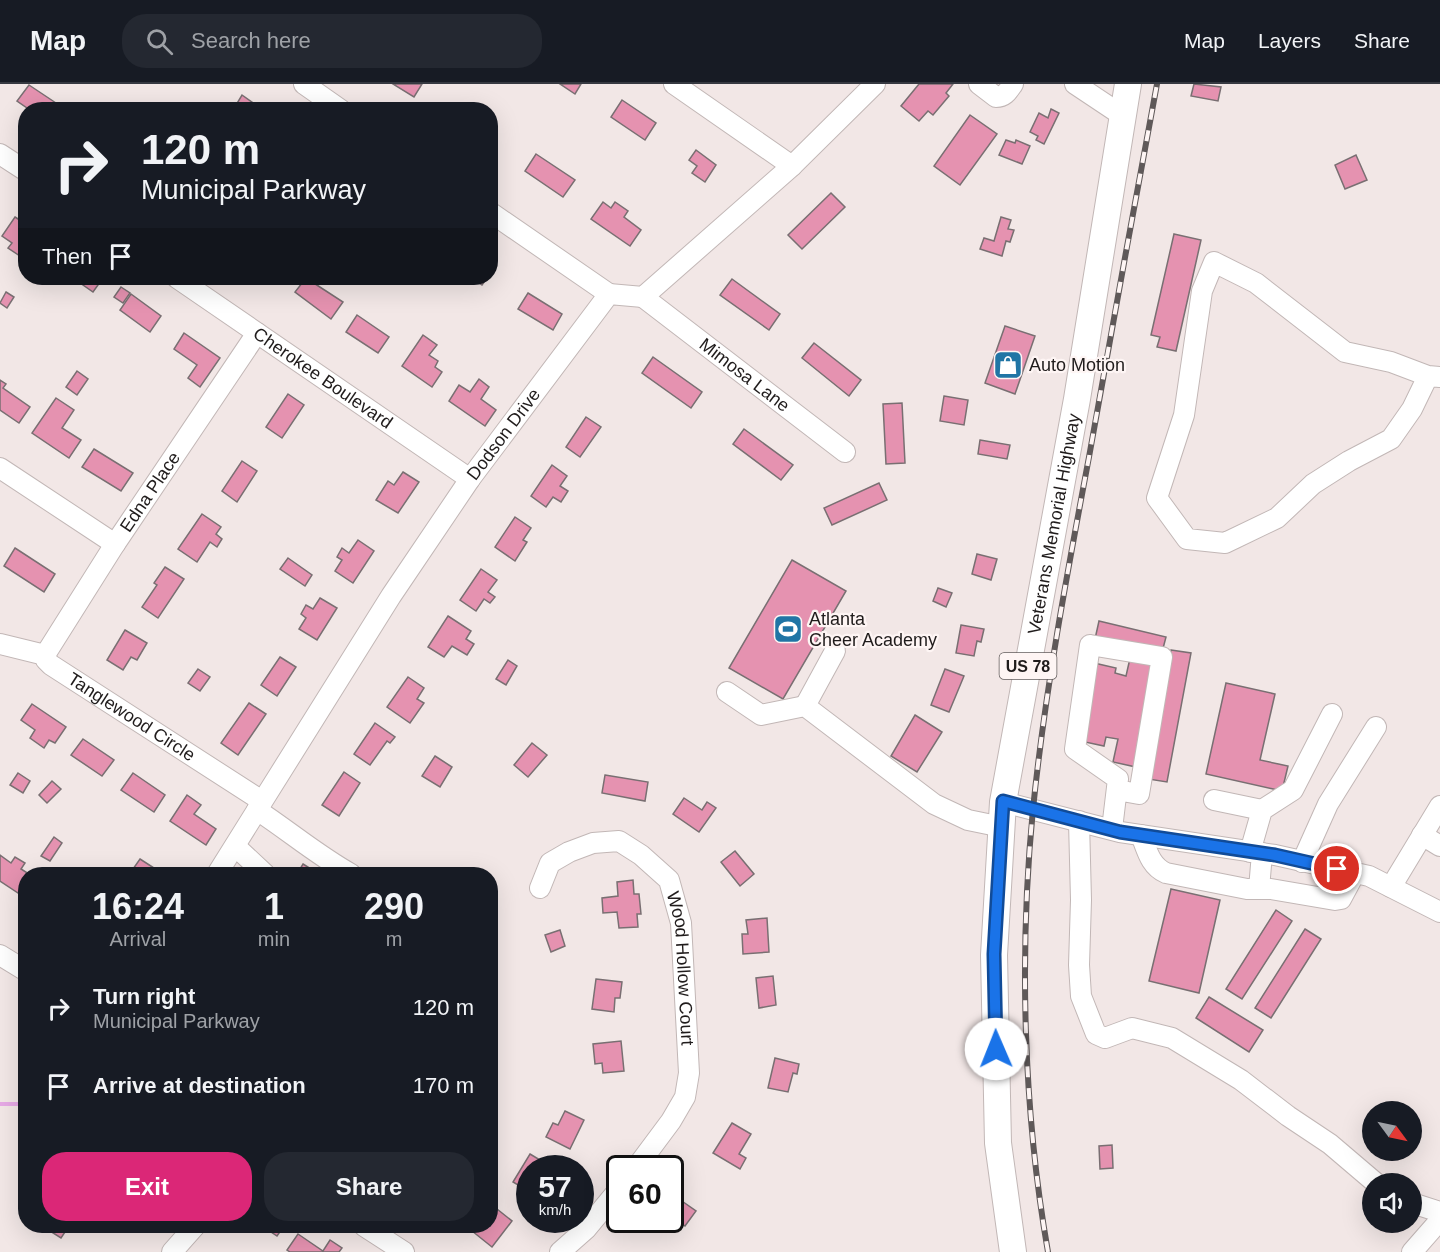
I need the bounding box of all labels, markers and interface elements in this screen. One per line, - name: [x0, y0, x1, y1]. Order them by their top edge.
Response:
- search box: [122, 14, 542, 68]
- text: Map: [30, 25, 86, 56]
- icon: search: [143, 25, 176, 58]
- text: Search here: [191, 28, 311, 53]
- text: Map: [1184, 29, 1225, 52]
- text: Layers: [1258, 29, 1321, 52]
- text: Share: [1354, 29, 1410, 52]
- icon: right: [42, 126, 120, 204]
- text: 120 m: [141, 126, 260, 173]
- text: Municipal Parkway: [141, 175, 366, 205]
- icon: arrive: [104, 240, 137, 273]
- text: Then: [42, 244, 92, 269]
- street label: Cherokee Boulevard: [250, 323, 396, 433]
- street label: Mimosa Lane: [696, 334, 794, 416]
- shop icon: Auto Motion: [992, 349, 1024, 381]
- place label: Auto Motion: [1029, 355, 1125, 375]
- street label: Dodson Drive: [463, 385, 544, 484]
- street label: Veterans Memorial Highway: [1024, 412, 1084, 636]
- street label: Edna Place: [116, 448, 184, 536]
- place label: Atlanta Cheer Academy: [809, 609, 937, 650]
- sports icon: Atlanta Cheer Academy: [772, 613, 804, 645]
- road number: US 78: [1000, 653, 1056, 679]
- street label: Tanglewood Circle: [64, 669, 199, 765]
- pin: [1311, 843, 1362, 894]
- icon: arrive: [1320, 852, 1353, 885]
- text: 16:24: [92, 886, 184, 927]
- text: 1: [264, 886, 284, 927]
- text: 290: [364, 886, 424, 927]
- street label: Wood Hollow Court: [663, 889, 698, 1046]
- text: Arrival: [110, 928, 166, 950]
- text: min: [258, 928, 290, 950]
- text: m: [386, 928, 402, 950]
- text: Turn right: [93, 984, 195, 1009]
- icon: right: [42, 992, 75, 1025]
- text: 120 m: [413, 995, 474, 1020]
- text: Municipal Parkway: [93, 1010, 260, 1032]
- position arrow: [964, 1017, 1028, 1081]
- icon: arrive: [42, 1070, 75, 1103]
- text: Arrive at destination: [93, 1073, 306, 1098]
- text: 170 m: [413, 1073, 474, 1098]
- north arrow: [1362, 1101, 1422, 1161]
- map controls: [1362, 1101, 1422, 1233]
- button: Exit: [42, 1152, 252, 1221]
- button: Share: [264, 1152, 474, 1221]
- speed limit sign: 60: [606, 1155, 684, 1233]
- text: 57: [538, 1170, 572, 1203]
- button: sound: [1362, 1173, 1422, 1233]
- text: km/h: [539, 1201, 571, 1218]

